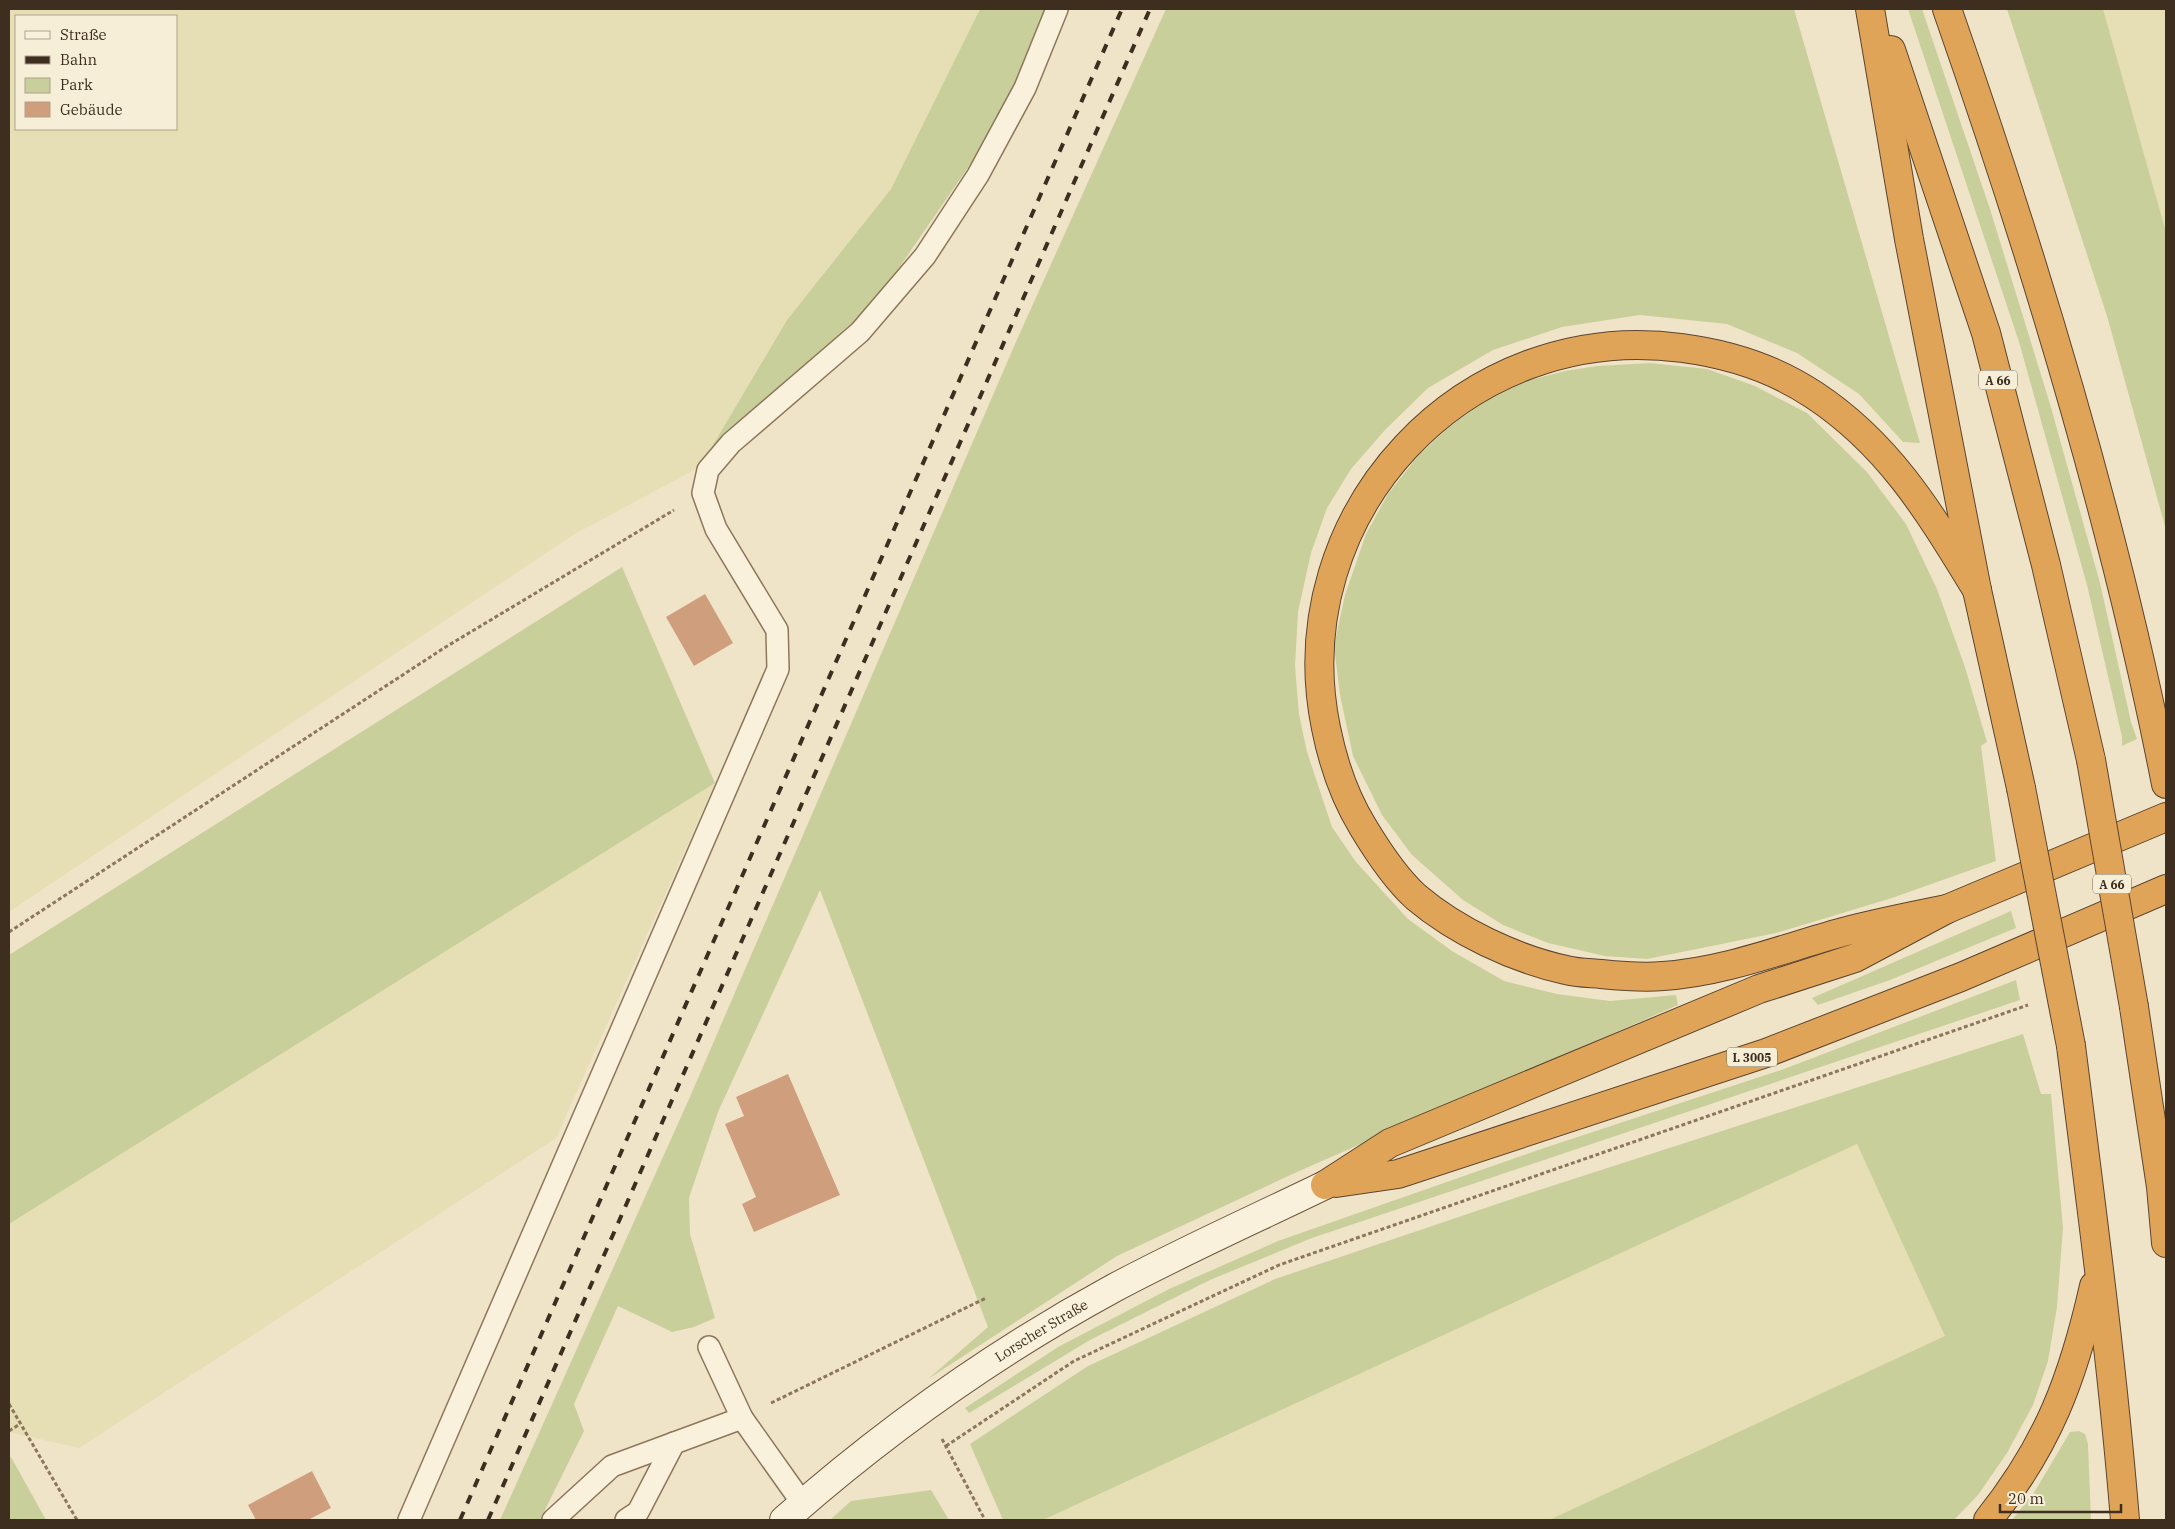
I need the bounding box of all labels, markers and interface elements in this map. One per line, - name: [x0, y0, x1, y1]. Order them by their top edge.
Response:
- legend: [15, 15, 178, 130]
- text: Straße: [60, 25, 107, 44]
- text: Bahn: [60, 50, 98, 69]
- text: Park: [60, 75, 93, 94]
- text: Gebäude: [60, 100, 123, 119]
- road number: A 66: [1979, 370, 2017, 390]
- road number: A 66: [2093, 874, 2131, 894]
- road number: L 3005: [1727, 1048, 1777, 1066]
- street label: Lorscher Straße: [991, 1295, 1091, 1366]
- scale bar: [2000, 1482, 2121, 1514]
- text: 20 m: [2008, 1489, 2044, 1508]

